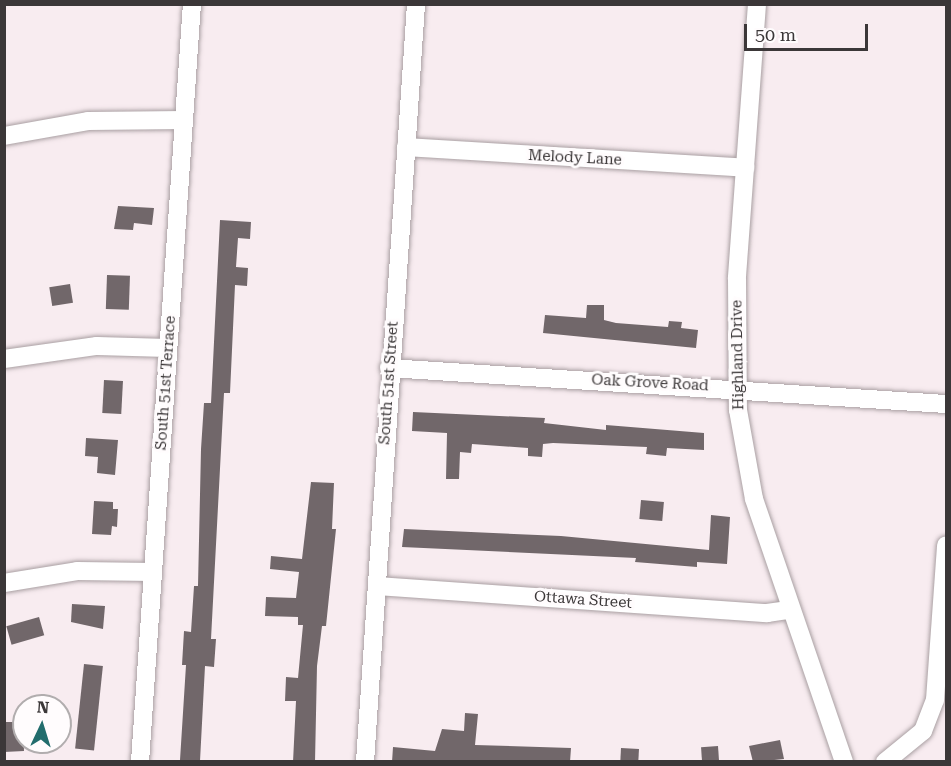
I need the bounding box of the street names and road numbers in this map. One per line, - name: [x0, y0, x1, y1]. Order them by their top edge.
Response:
- street label: Melody Lane: [528, 147, 622, 169]
- street label: Highland Drive: [728, 300, 748, 410]
- street label: South 51st Terrace: [152, 315, 180, 451]
- street label: South 51st Street: [376, 321, 402, 445]
- street label: Oak Grove Road: [591, 371, 709, 395]
- street label: Ottawa Street: [533, 588, 633, 612]

